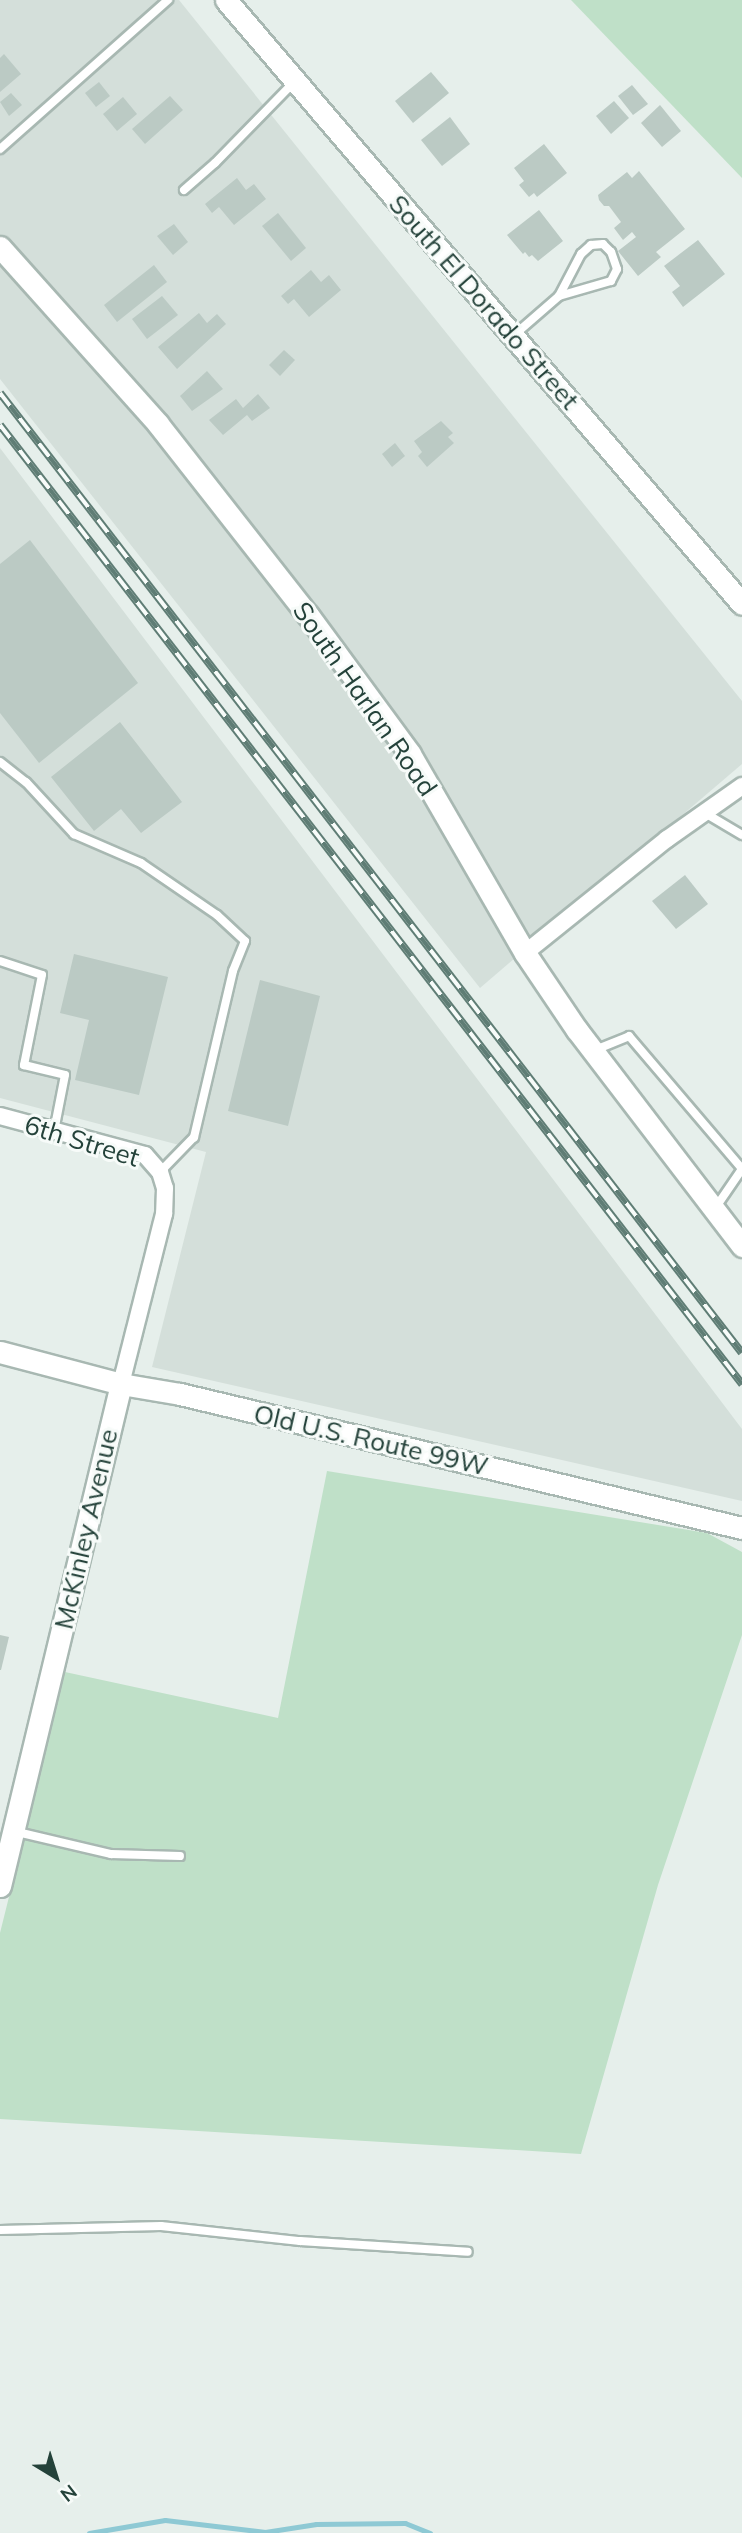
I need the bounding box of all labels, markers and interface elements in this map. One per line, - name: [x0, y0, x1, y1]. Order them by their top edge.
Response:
- street label: South El Dorado Street: [382, 188, 586, 416]
- street label: South Harlan Road: [286, 596, 444, 802]
- street label: 6th Street: [21, 1109, 143, 1173]
- street label: Old U.S. Route 99W: [251, 1398, 491, 1482]
- street label: McKinley Avenue: [48, 1426, 124, 1632]
- north arrow: [21, 2442, 91, 2512]
- text: N: [56, 2480, 82, 2507]

